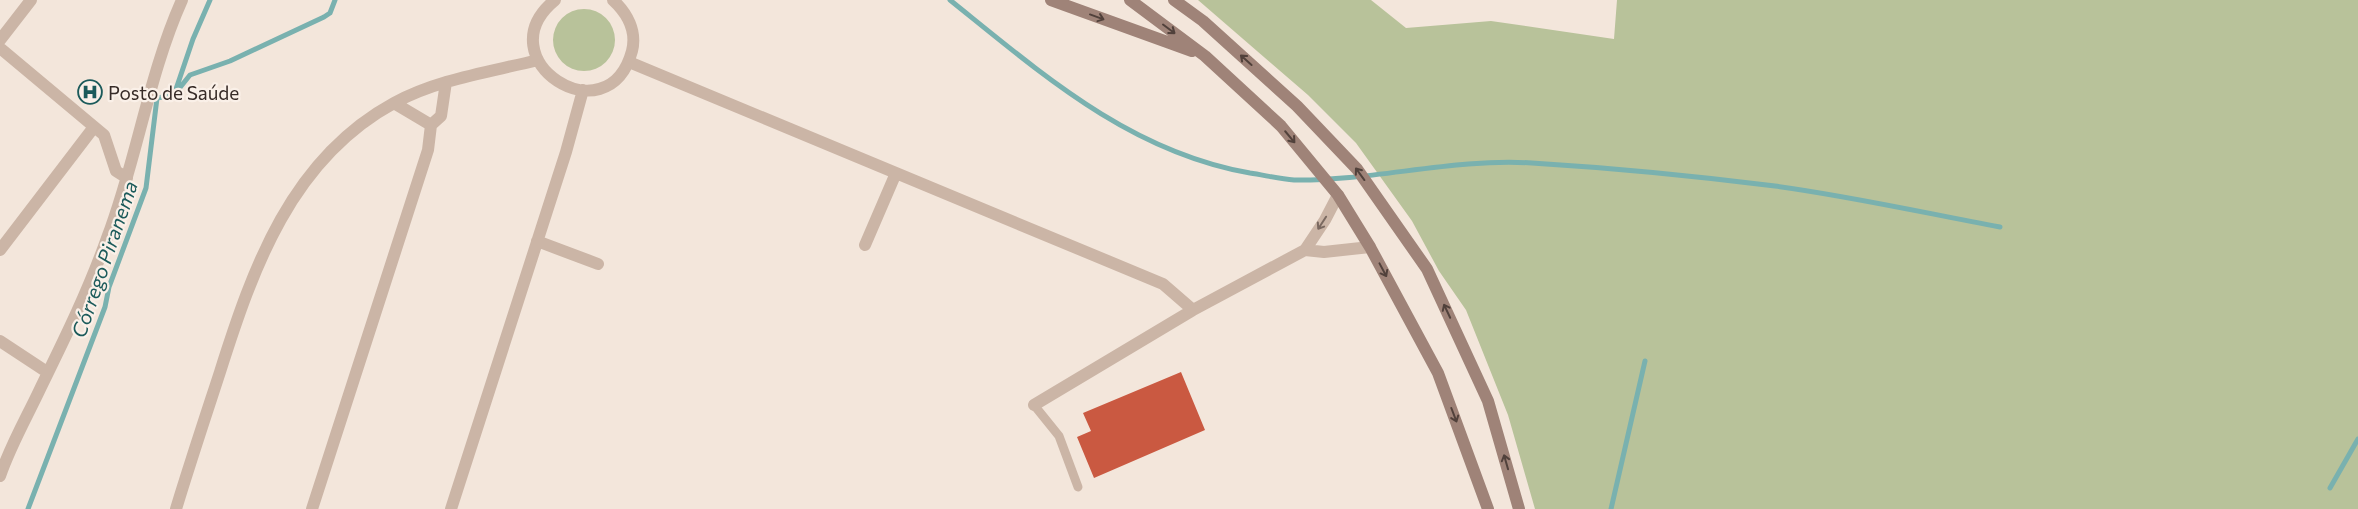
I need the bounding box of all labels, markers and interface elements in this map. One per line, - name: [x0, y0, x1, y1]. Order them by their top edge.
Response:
- one-way arrow: [1089, 13, 1104, 22]
- one-way arrow: [1162, 24, 1176, 34]
- one-way arrow: [1239, 54, 1252, 65]
- hospital icon: Posto de Saúde: [77, 79, 103, 105]
- place label: Posto de Saúde: [108, 81, 239, 104]
- one-way arrow: [1285, 130, 1296, 143]
- one-way arrow: [1355, 168, 1366, 181]
- water label: Córrego Piranema: [66, 178, 142, 340]
- one-way arrow: [1317, 216, 1328, 230]
- one-way arrow: [1379, 262, 1388, 277]
- one-way arrow: [1441, 304, 1451, 319]
- one-way arrow: [1450, 407, 1459, 423]
- one-way arrow: [1500, 455, 1510, 471]

